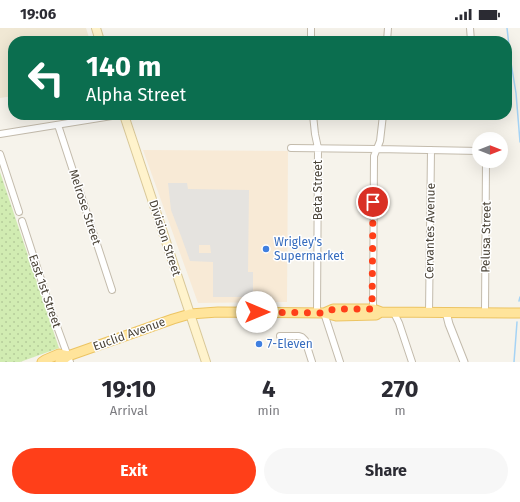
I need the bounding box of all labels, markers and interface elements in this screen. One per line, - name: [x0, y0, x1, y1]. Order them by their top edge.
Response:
- text: 19:06: [20, 5, 56, 23]
- text: 140 m: [86, 50, 162, 83]
- icon: left: [20, 52, 72, 104]
- text: Alpha Street: [86, 84, 186, 106]
- north arrow: [472, 132, 508, 168]
- map controls: [472, 132, 508, 168]
- street label: Beta Street: [311, 159, 325, 220]
- street label: Melrose Street: [66, 167, 104, 247]
- street label: Cervantes Avenue: [422, 183, 438, 279]
- pin: [356, 185, 390, 219]
- icon: arrive: [362, 191, 384, 213]
- street label: Division Street: [146, 198, 184, 278]
- street label: Pelusa Street: [478, 201, 494, 273]
- place label: Wrigley's Supermarket: [274, 235, 345, 263]
- marker: Wrigley's Supermarket: [261, 244, 271, 254]
- street label: East 1st Street: [26, 252, 64, 330]
- position arrow: [236, 291, 278, 333]
- street label: Euclid Avenue: [91, 314, 167, 354]
- place label: 7-Eleven: [267, 337, 313, 351]
- marker: 7-Eleven: [254, 339, 264, 349]
- text: 19:10: [101, 375, 156, 403]
- text: 4: [262, 375, 276, 403]
- text: 270: [381, 375, 419, 403]
- text: Arrival: [110, 403, 148, 418]
- text: min: [258, 403, 280, 418]
- text: m: [394, 403, 406, 418]
- button: Exit: [12, 448, 256, 494]
- button: Share: [264, 448, 508, 494]

